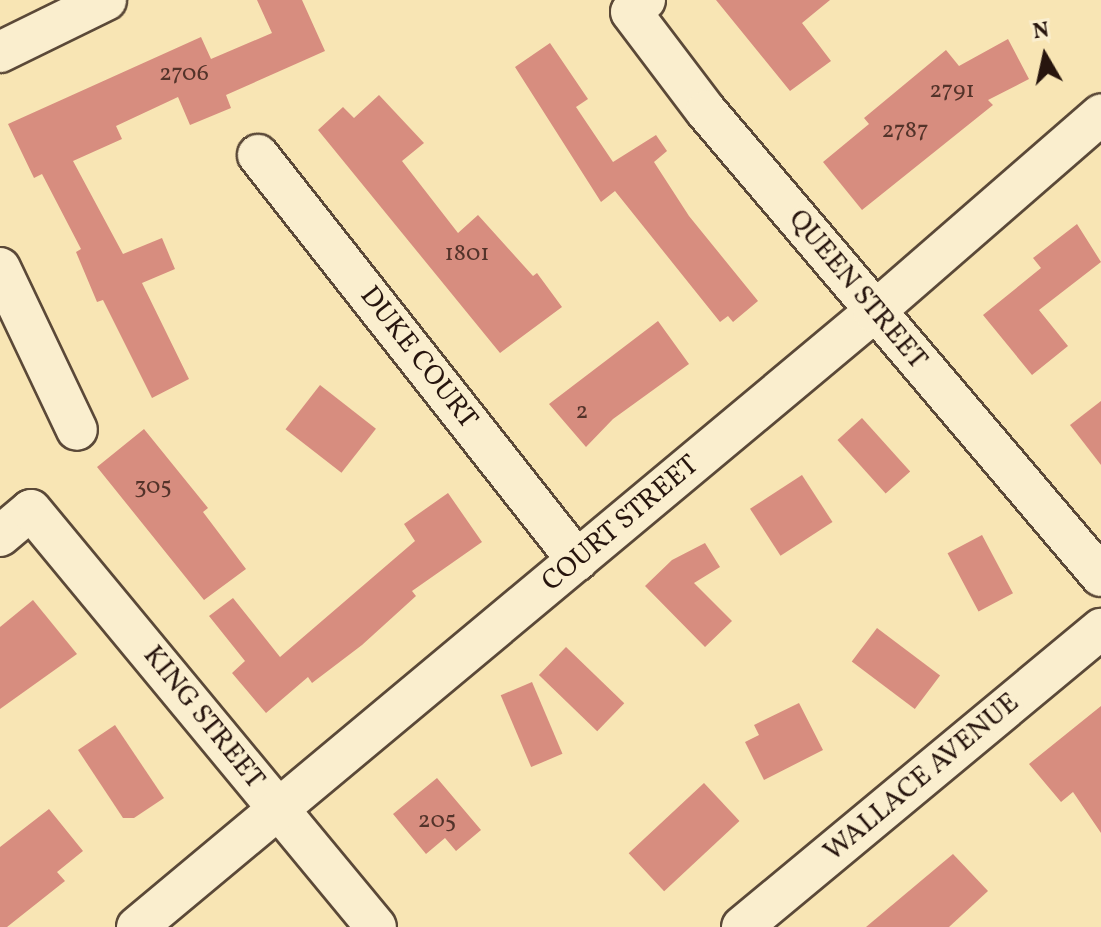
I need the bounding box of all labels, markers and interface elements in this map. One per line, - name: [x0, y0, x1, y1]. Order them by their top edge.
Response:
- text: N: [1031, 15, 1051, 48]
- north arrow: [1005, 16, 1085, 96]
- house number: 2706: [159, 61, 209, 89]
- house number: 2791: [929, 78, 975, 106]
- house number: 2787: [881, 118, 929, 146]
- street label: QUEEN STREET: [780, 203, 934, 377]
- house number: 1801: [444, 241, 490, 269]
- street label: DUKE COURT: [352, 280, 484, 436]
- house number: 2: [576, 399, 588, 427]
- street label: COURT STREET: [536, 448, 706, 600]
- house number: 305: [134, 474, 172, 502]
- street label: KING STREET: [135, 640, 271, 796]
- street label: WALLACE AVENUE: [818, 687, 1026, 869]
- house number: 205: [418, 808, 456, 836]

